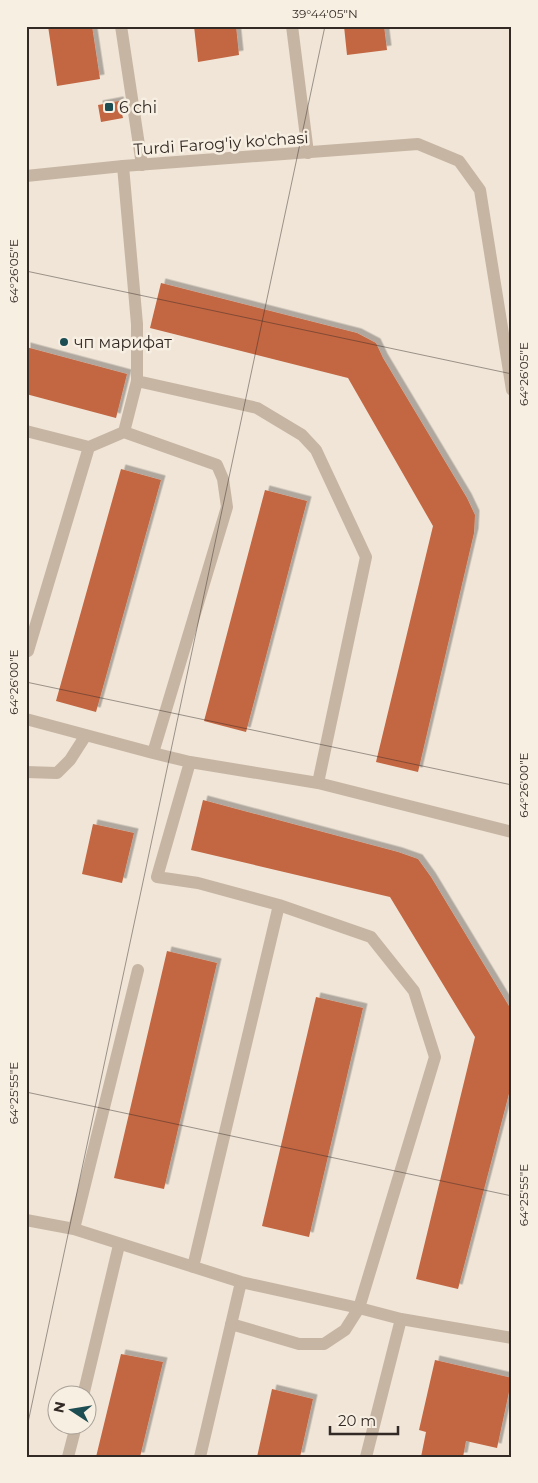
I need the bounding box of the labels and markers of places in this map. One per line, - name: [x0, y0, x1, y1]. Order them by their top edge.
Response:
- place label: 6 chi: [119, 98, 157, 117]
- marker: 6 chi: [103, 101, 115, 113]
- place label: чп марифат: [74, 333, 172, 352]
- marker: чп марифат: [58, 336, 70, 348]

